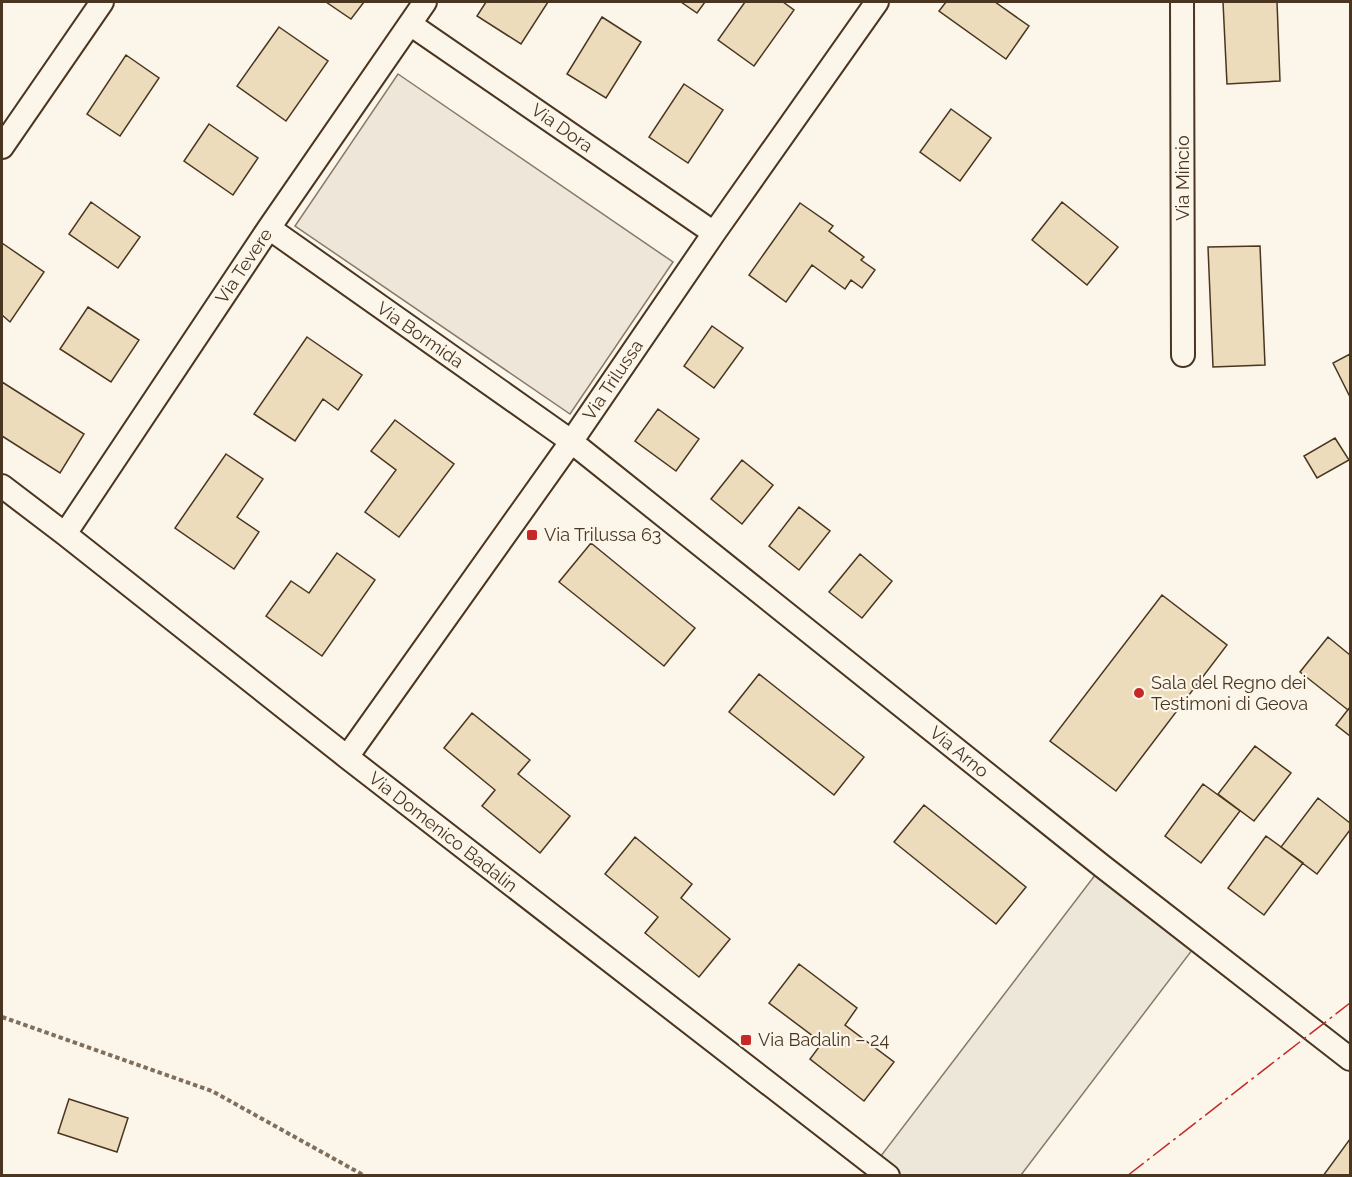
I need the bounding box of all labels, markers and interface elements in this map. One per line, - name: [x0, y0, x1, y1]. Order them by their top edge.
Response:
- street label: Via Dora: [528, 99, 597, 156]
- street label: Via Mincio: [1172, 135, 1193, 221]
- street label: Via Tevere: [211, 224, 276, 307]
- street label: Via Bormida: [373, 297, 468, 372]
- street label: Via Trilussa: [578, 336, 647, 424]
- place label: Via Trilussa 63: [544, 524, 661, 545]
- marker: Via Trilussa 63: [525, 528, 539, 542]
- place label: Sala del Regno dei Testimoni di Geova: [1151, 672, 1308, 714]
- marker: Sala del Regno dei Testimoni di Geova: [1132, 686, 1146, 700]
- street label: Via Arno: [926, 722, 993, 782]
- street label: Via Domenico Badalin: [365, 767, 522, 896]
- place label: Via Badalin – 24: [758, 1029, 889, 1050]
- marker: Via Badalin – 24: [739, 1033, 753, 1047]

